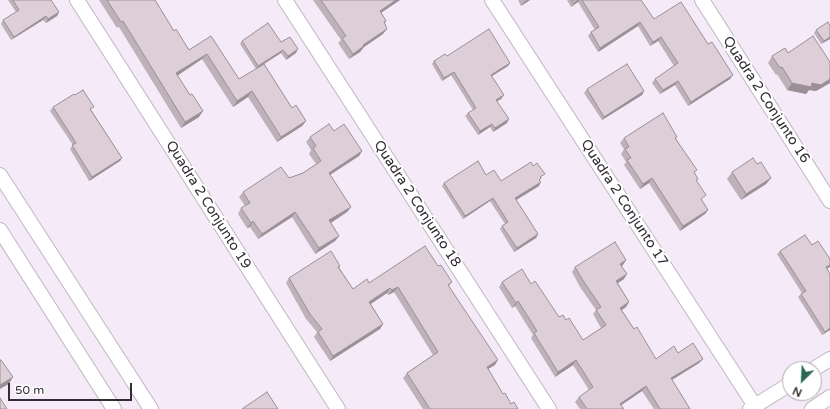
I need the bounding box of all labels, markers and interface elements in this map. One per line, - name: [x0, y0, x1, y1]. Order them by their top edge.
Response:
- street label: Quadra 2 Conjunto 16: [719, 33, 813, 167]
- street label: Quadra 2 Conjunto 17: [577, 136, 671, 270]
- street label: Quadra 2 Conjunto 18: [370, 137, 464, 271]
- street label: Quadra 2 Conjunto 19: [162, 138, 254, 272]
- north arrow: [782, 361, 822, 401]
- scale bar: [10, 375, 134, 401]
- text: 50 m: [15, 383, 44, 397]
- text: N: [791, 384, 804, 399]

